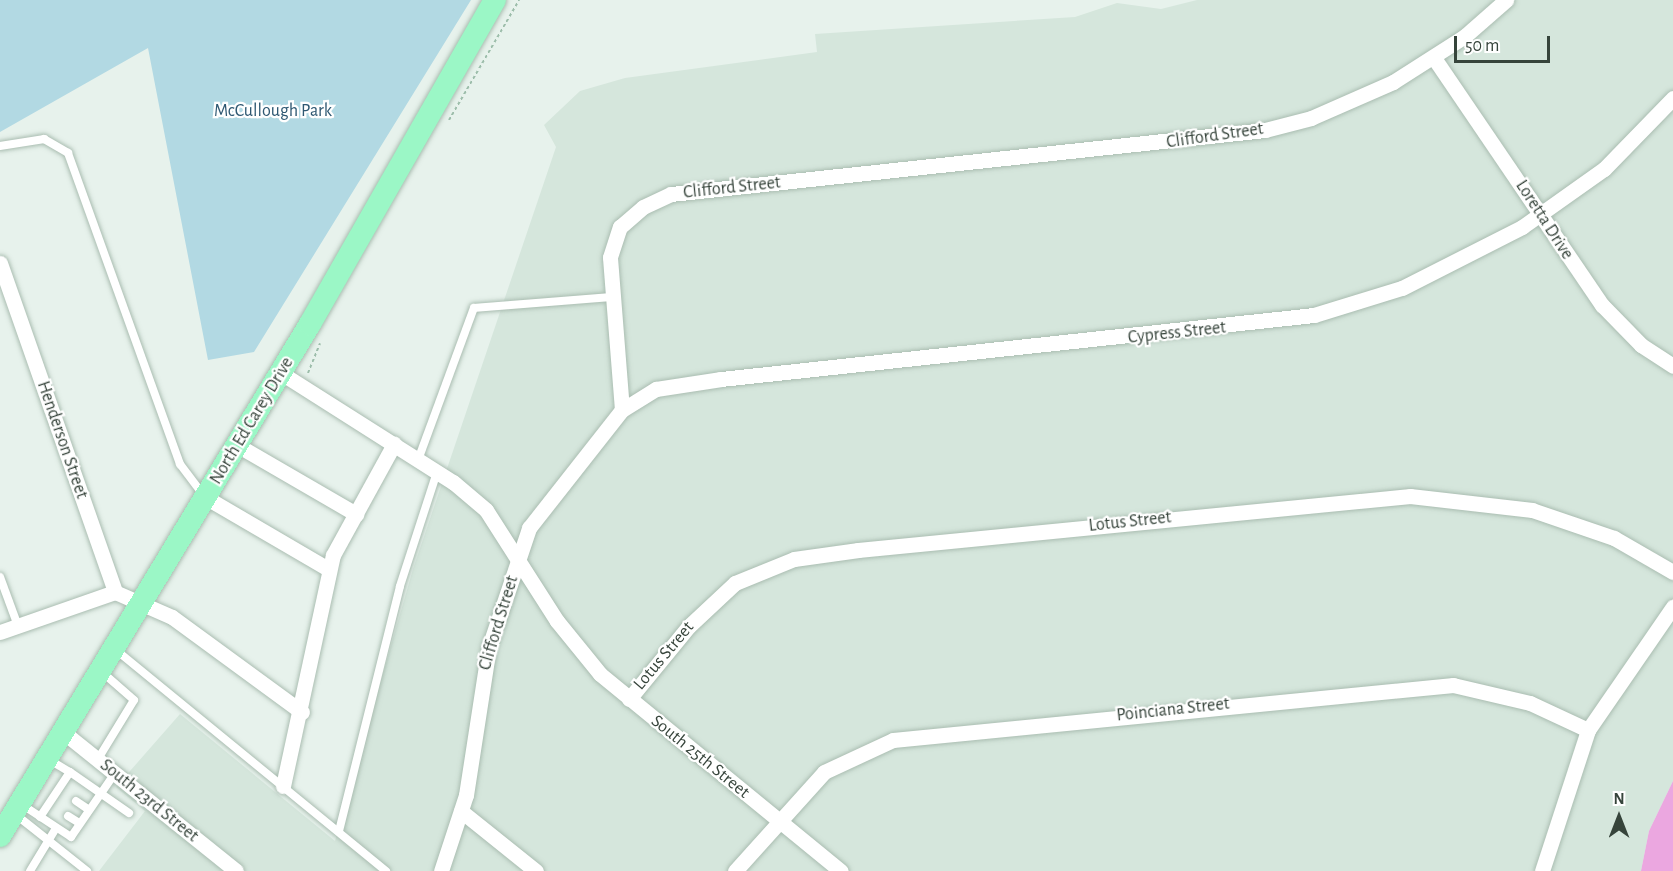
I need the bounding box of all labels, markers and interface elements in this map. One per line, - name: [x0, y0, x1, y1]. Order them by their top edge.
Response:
- scale bar: [1457, 24, 1553, 62]
- text: 50 m: [1465, 37, 1499, 55]
- park label: McCullough Park: [214, 100, 332, 122]
- street label: Clifford Street: [1165, 118, 1265, 154]
- street label: Clifford Street: [682, 172, 782, 204]
- street label: Loretta Drive: [1510, 176, 1578, 264]
- street label: Cypress Street: [1127, 317, 1227, 349]
- street label: North Ed Carey Drive: [205, 353, 299, 489]
- street label: Henderson Street: [32, 378, 92, 502]
- street label: Lotus Street: [1088, 507, 1172, 537]
- street label: Clifford Street: [474, 573, 524, 673]
- street label: Lotus Street: [629, 617, 699, 695]
- street label: Poinciana Street: [1115, 693, 1231, 727]
- street label: South 25th Street: [646, 711, 754, 803]
- street label: South 23rd Street: [95, 755, 203, 847]
- north arrow: [1589, 787, 1649, 847]
- text: N: [1613, 791, 1625, 807]

